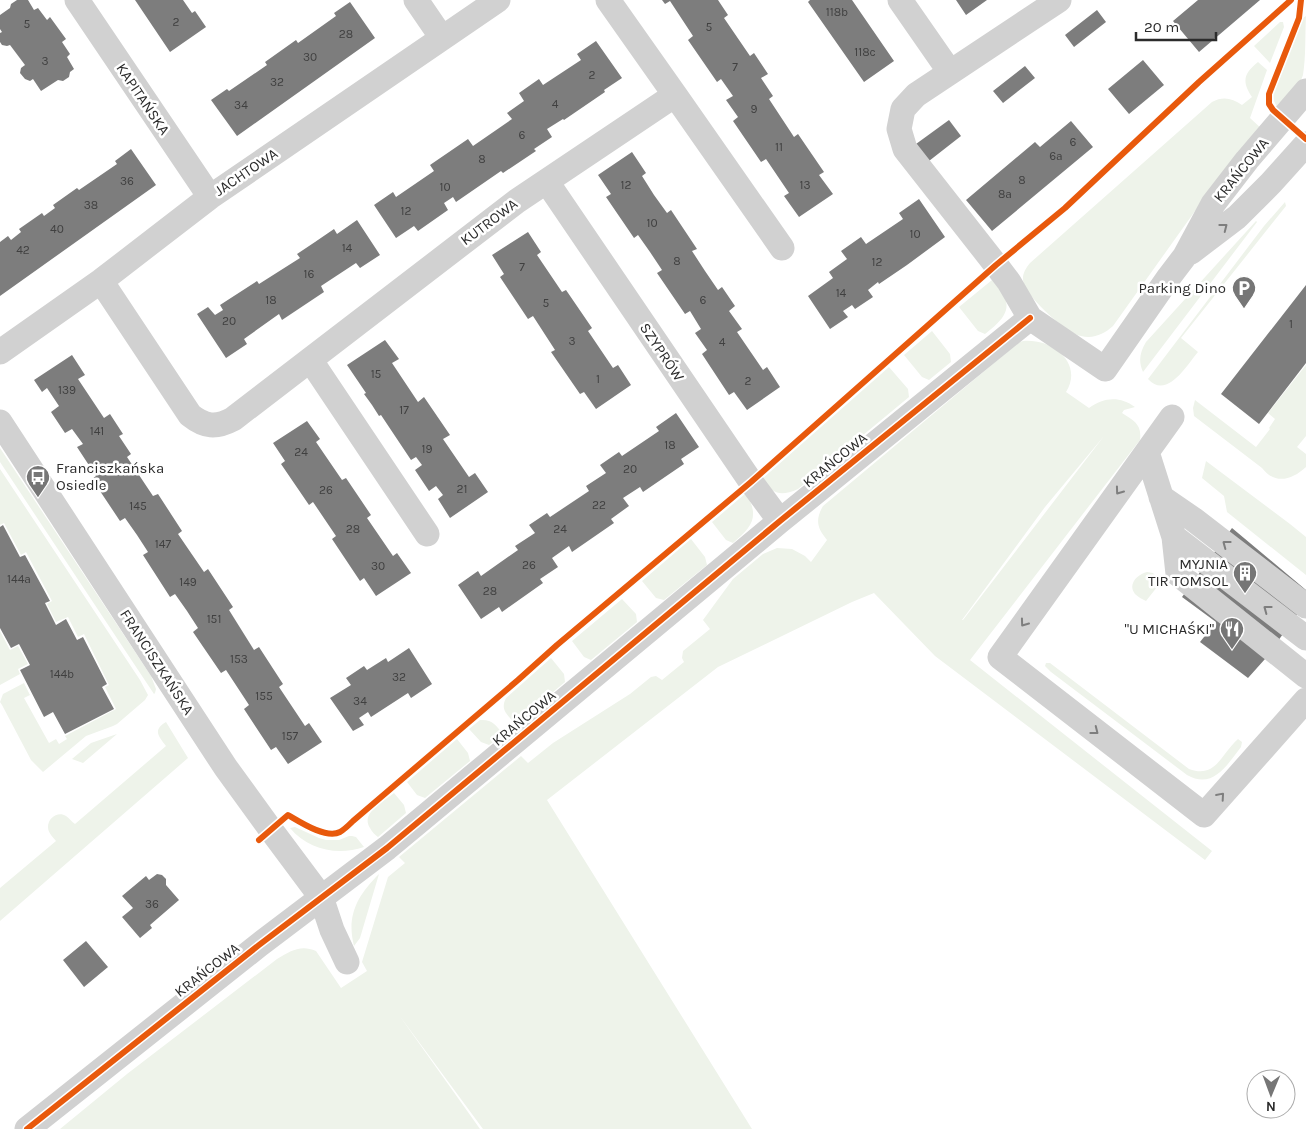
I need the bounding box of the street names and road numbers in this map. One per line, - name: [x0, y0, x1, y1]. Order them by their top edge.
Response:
- street label: KAPITAŃSKA: [112, 60, 174, 139]
- street label: KRAŃCOWA: [1210, 134, 1273, 206]
- street label: JACHTOWA: [211, 144, 281, 200]
- street label: KUTROWA: [457, 194, 521, 249]
- street label: SZYPRÓW: [636, 319, 688, 385]
- street label: KRAŃCOWA: [799, 428, 871, 491]
- street label: FRANCISZKAŃSKA: [116, 606, 198, 718]
- street label: KRAŃCOWA: [488, 686, 560, 750]
- street label: KRAŃCOWA: [171, 939, 243, 1001]

